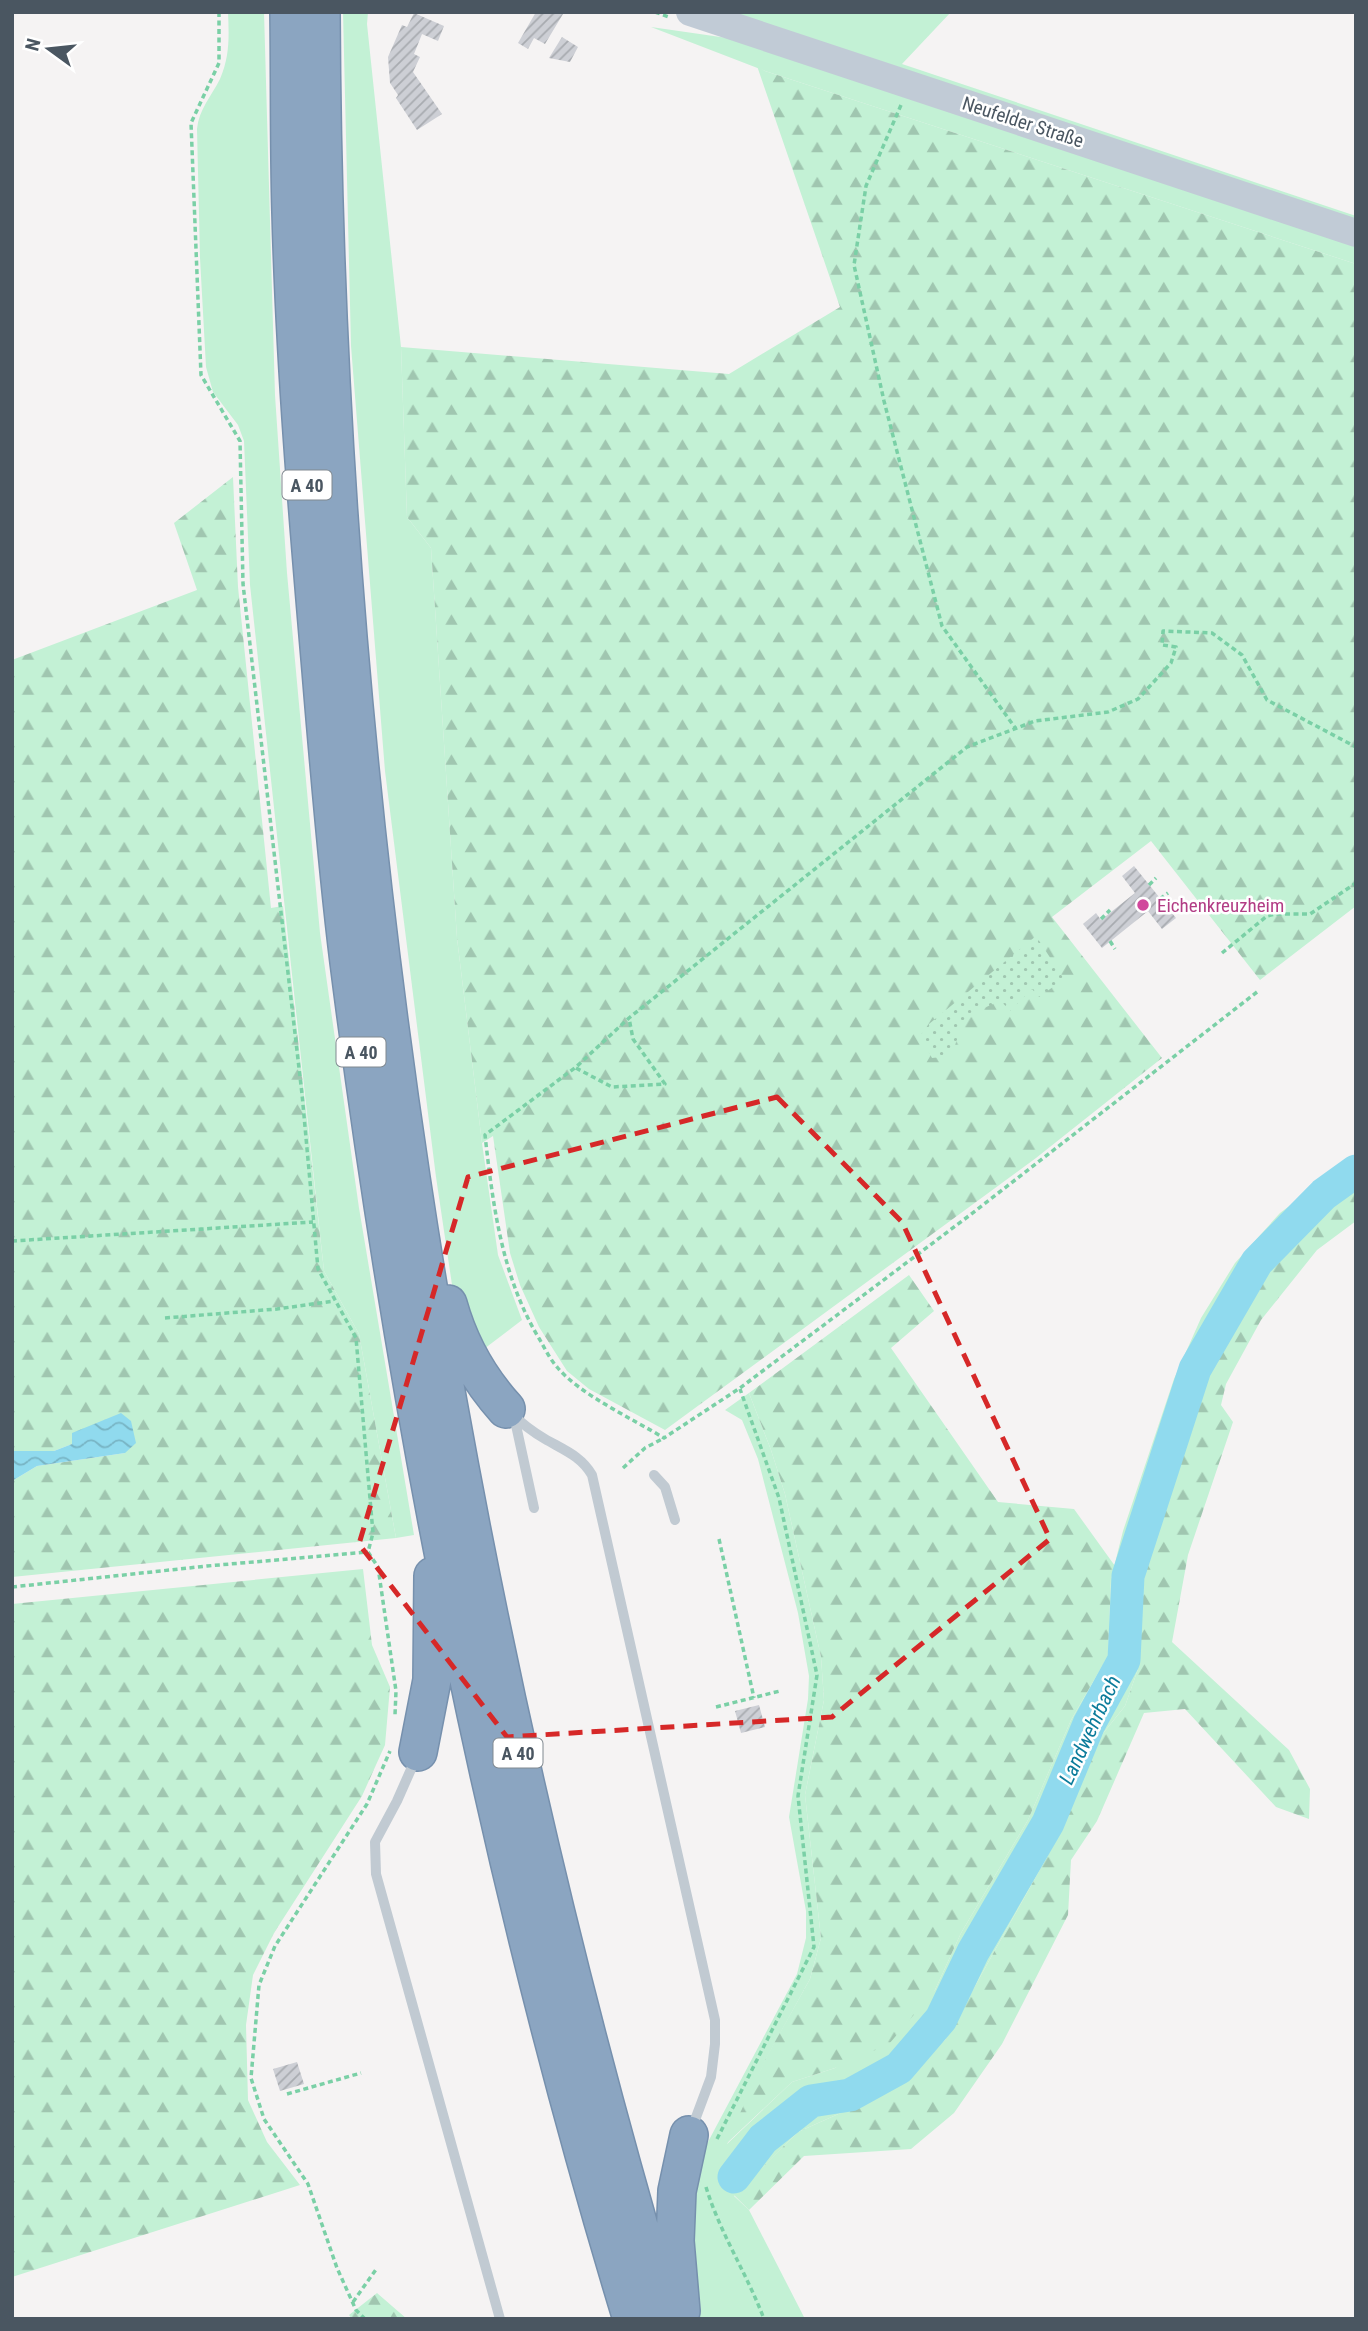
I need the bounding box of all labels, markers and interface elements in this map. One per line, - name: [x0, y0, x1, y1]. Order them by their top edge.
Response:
- north arrow: [14, 14, 84, 84]
- text: N: [20, 36, 46, 53]
- street label: Neufelder Straße: [959, 92, 1087, 152]
- road number: A 40: [282, 471, 332, 500]
- place label: Eichenkreuzheim: [1157, 894, 1284, 917]
- marker: Eichenkreuzheim: [1135, 897, 1151, 913]
- road number: A 40: [336, 1037, 386, 1066]
- water label: Landwehrbach: [1054, 1672, 1126, 1788]
- road number: A 40: [494, 1738, 542, 1768]

